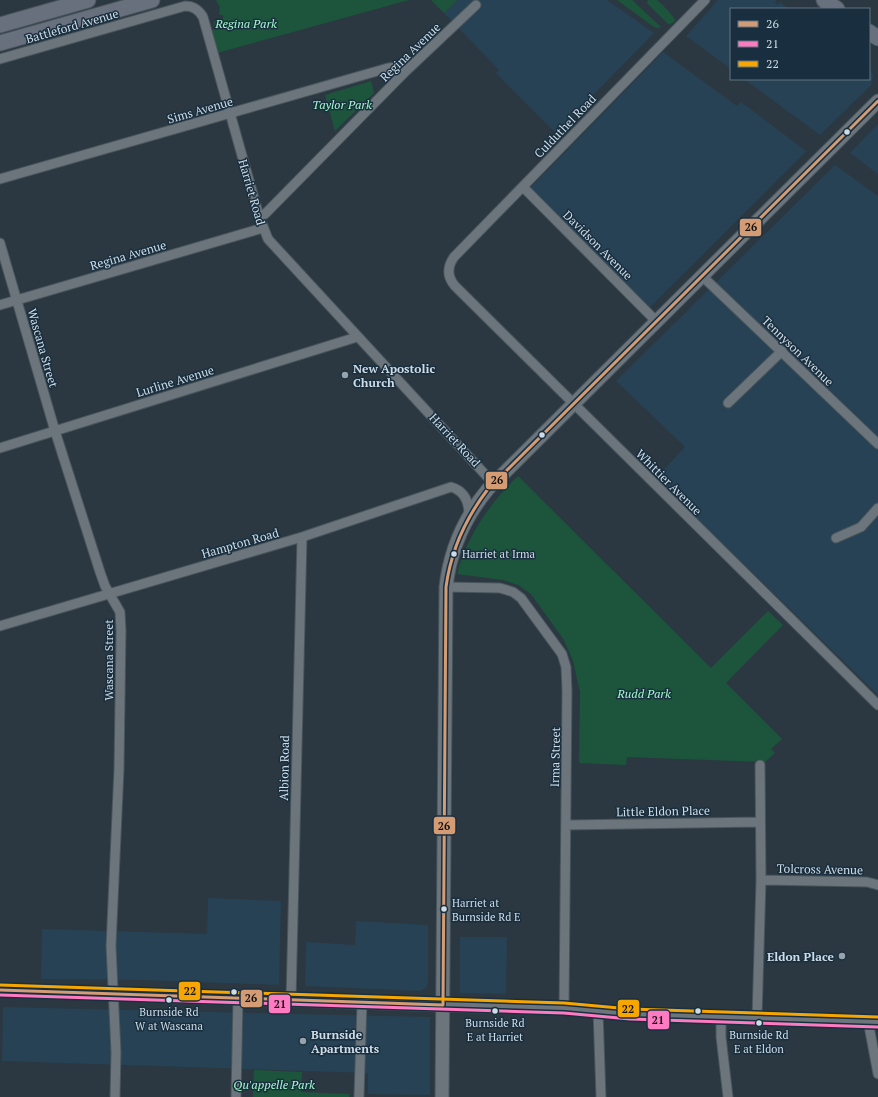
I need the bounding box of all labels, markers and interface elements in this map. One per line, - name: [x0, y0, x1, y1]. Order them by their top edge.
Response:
- street label: Battleford Avenue: [24, 6, 120, 46]
- legend: [730, 8, 870, 80]
- park label: Regina Park: [214, 16, 277, 31]
- text: 26: [766, 16, 779, 31]
- street label: Regina Avenue: [377, 19, 443, 85]
- text: 21: [766, 36, 779, 51]
- text: 22: [766, 56, 779, 71]
- street label: Culduthel Road: [531, 91, 599, 161]
- street label: Sims Avenue: [165, 93, 235, 127]
- park label: Taylor Park: [312, 97, 372, 112]
- unlabelled marker: [842, 127, 852, 137]
- street label: Harriet Road: [235, 157, 269, 227]
- street label: Davidson Avenue: [560, 207, 636, 283]
- line badge: 26: [739, 218, 762, 237]
- text: 26: [745, 220, 757, 234]
- street label: Regina Avenue: [88, 237, 168, 273]
- street label: Wascana Street: [25, 307, 62, 390]
- street label: Tennyson Avenue: [759, 313, 837, 389]
- place label: New Apostolic Church: [353, 361, 435, 390]
- street label: Lurline Avenue: [134, 362, 216, 400]
- marker: New Apostolic Church: [340, 370, 350, 380]
- street label: Harriet Road: [426, 410, 484, 470]
- unlabelled marker: [537, 430, 547, 440]
- street label: Whittier Avenue: [633, 446, 705, 518]
- line badge: 26: [485, 471, 508, 490]
- text: 26: [491, 473, 503, 487]
- street label: Hampton Road: [200, 525, 281, 561]
- place label: Harriet at Irma: [462, 547, 536, 561]
- marker: Harriet at Irma: [449, 549, 459, 559]
- street label: Wascana Street: [101, 619, 116, 701]
- park label: Rudd Park: [616, 686, 671, 701]
- street label: Irma Street: [547, 726, 563, 787]
- street label: Albion Road: [276, 735, 292, 801]
- street label: Little Eldon Place: [616, 803, 710, 819]
- line badge: 26: [433, 816, 456, 835]
- text: 26: [438, 819, 450, 833]
- street label: Tolcross Avenue: [777, 861, 863, 877]
- place label: Harriet at Burnside Rd E: [452, 896, 520, 924]
- marker: Harriet at Burnside Rd E: [439, 904, 449, 914]
- place label: Eldon Place: [767, 949, 835, 964]
- marker: Eldon Place: [837, 951, 847, 961]
- line badge: 22: [178, 981, 201, 1001]
- text: 22: [184, 984, 196, 998]
- unlabelled marker: [229, 987, 239, 997]
- line badge: 26: [240, 989, 263, 1008]
- text: 26: [245, 991, 257, 1005]
- line badge: 21: [268, 994, 291, 1014]
- marker: Burnside Rd W at Wascana: [164, 995, 174, 1005]
- text: 21: [274, 997, 286, 1011]
- line badge: 22: [617, 999, 640, 1018]
- text: 22: [622, 1002, 634, 1016]
- place label: Burnside Rd W at Wascana: [135, 1005, 203, 1033]
- marker: Burnside Rd E at Harriet: [490, 1006, 500, 1016]
- unlabelled marker: [693, 1006, 703, 1016]
- line badge: 21: [647, 1010, 670, 1030]
- text: 21: [652, 1013, 664, 1027]
- place label: Burnside Rd E at Harriet: [465, 1016, 525, 1044]
- marker: Burnside Rd E at Eldon: [754, 1018, 764, 1028]
- place label: Burnside Apartments: [311, 1027, 380, 1056]
- place label: Burnside Rd E at Eldon: [729, 1028, 789, 1056]
- marker: Burnside Apartments: [298, 1036, 308, 1046]
- park label: Qu'appelle Park: [233, 1077, 315, 1092]

